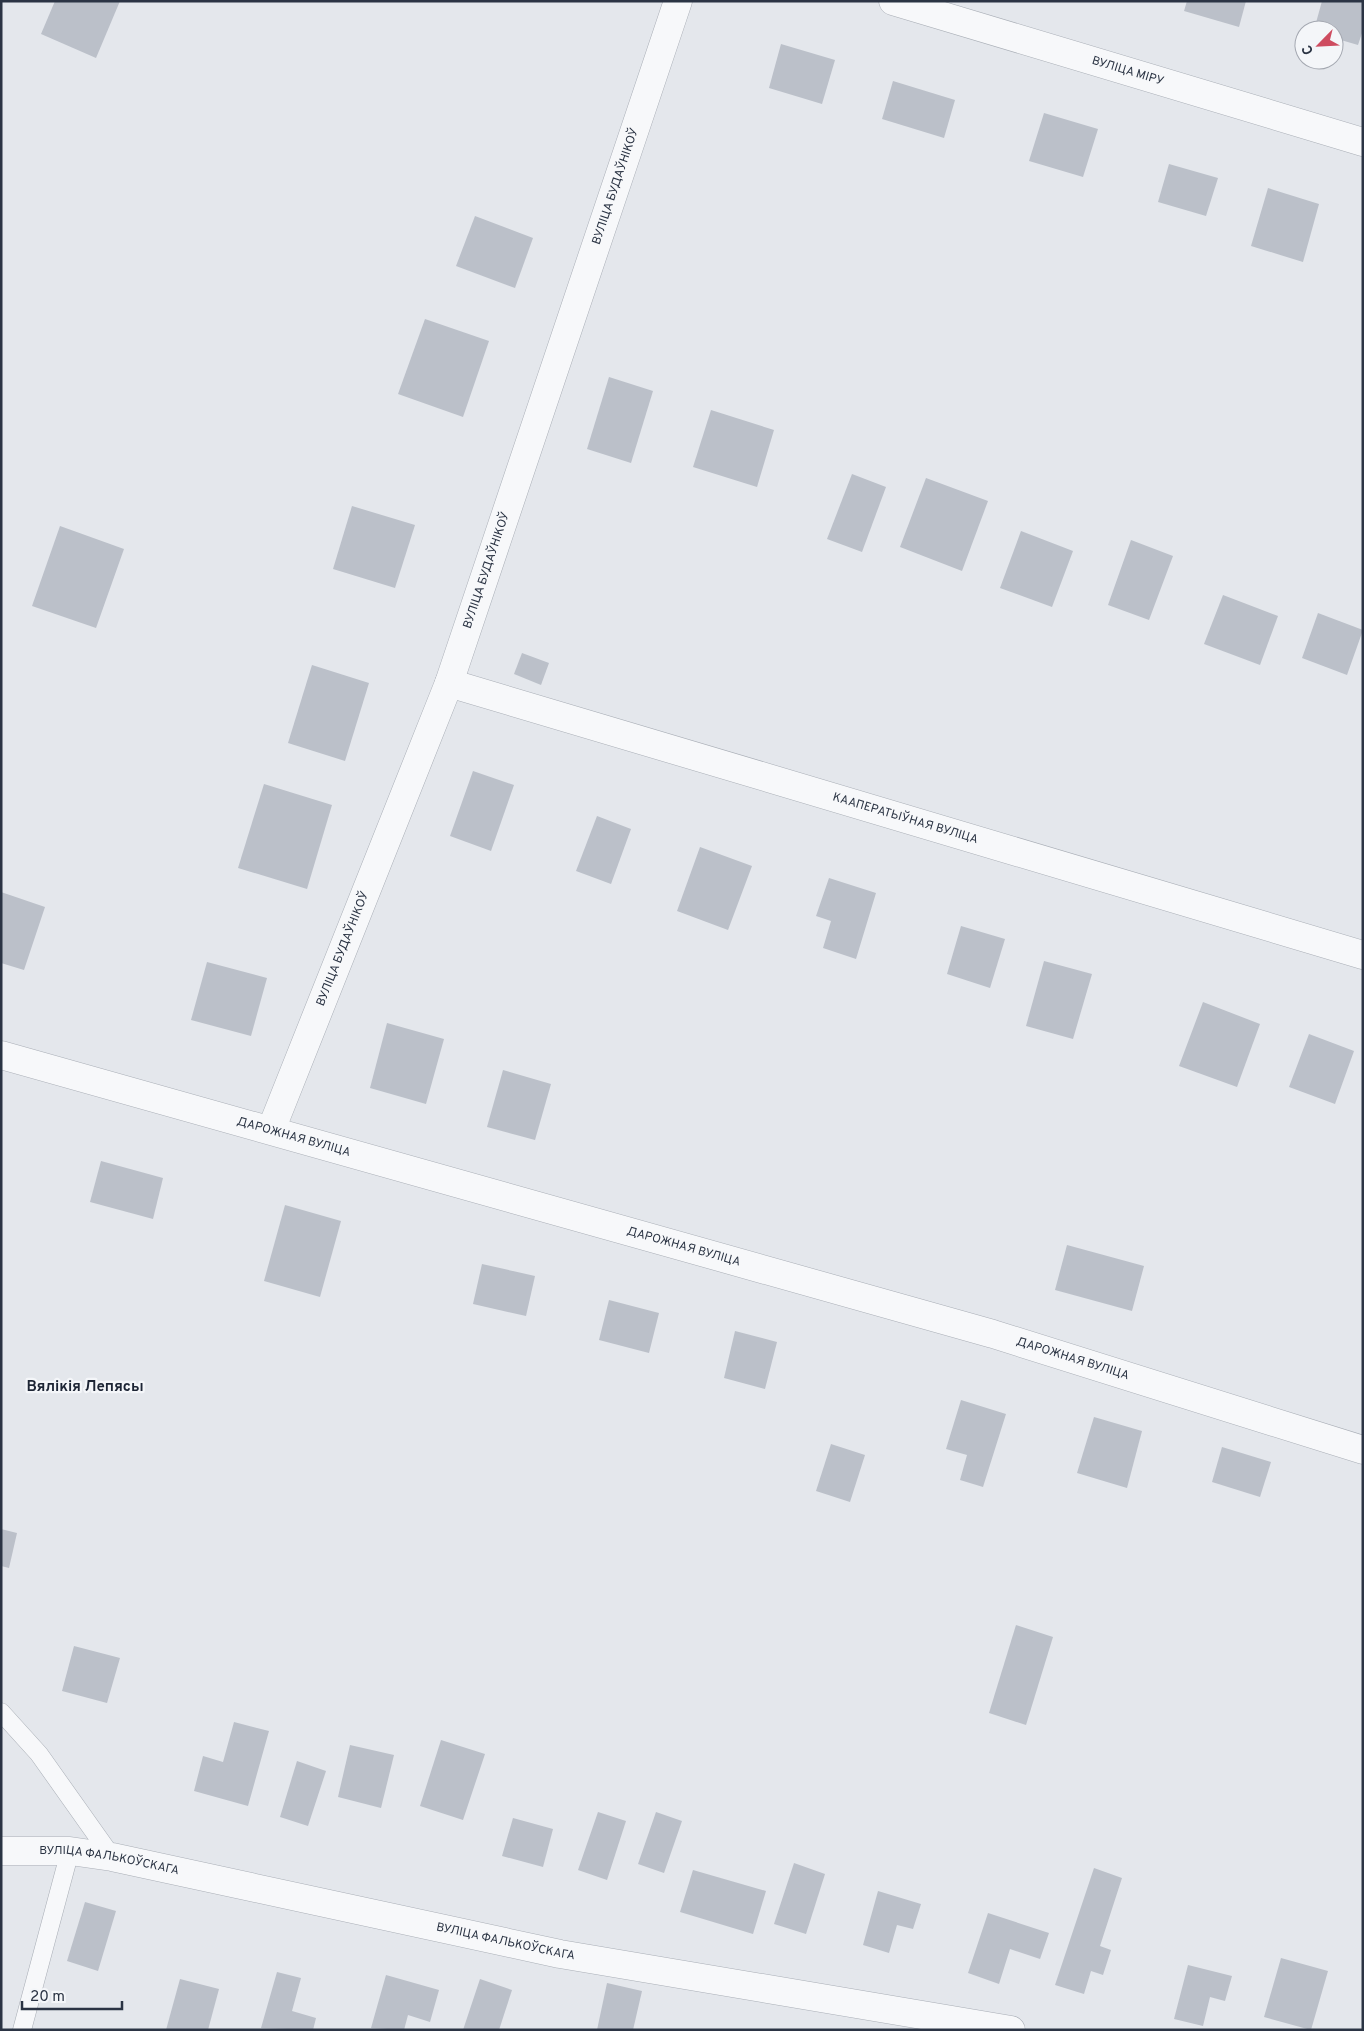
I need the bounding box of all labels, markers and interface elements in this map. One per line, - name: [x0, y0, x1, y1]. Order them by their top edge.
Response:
- north arrow: [1294, 20, 1344, 70]
- text: С: [1299, 42, 1318, 57]
- street label: ВУЛІЦА МІРУ: [1090, 53, 1166, 90]
- street label: ВУЛІЦА БУДАЎНІКОЎ: [589, 126, 643, 247]
- street label: ВУЛІЦА БУДАЎНІКОЎ: [460, 510, 514, 631]
- street label: КААПЕРАТЫЎНАЯ ВУЛІЦА: [830, 790, 980, 848]
- street label: ВУЛІЦА БУДАЎНІКОЎ: [313, 889, 373, 1009]
- street label: ДАРОЖНАЯ ВУЛІЦА: [235, 1114, 352, 1161]
- street label: ДАРОЖНАЯ ВУЛІЦА: [625, 1223, 742, 1271]
- street label: ДАРОЖНАЯ ВУЛІЦА: [1014, 1334, 1131, 1384]
- district label: Вялікія Лепясы: [26, 1378, 144, 1397]
- street label: ВУЛІЦА ФАЛЬКОЎСКАГА: [39, 1843, 180, 1879]
- street label: ВУЛІЦА ФАЛЬКОЎСКАГА: [435, 1919, 576, 1964]
- scale bar: [22, 1978, 122, 2010]
- text: 20 m: [30, 1988, 65, 2007]

